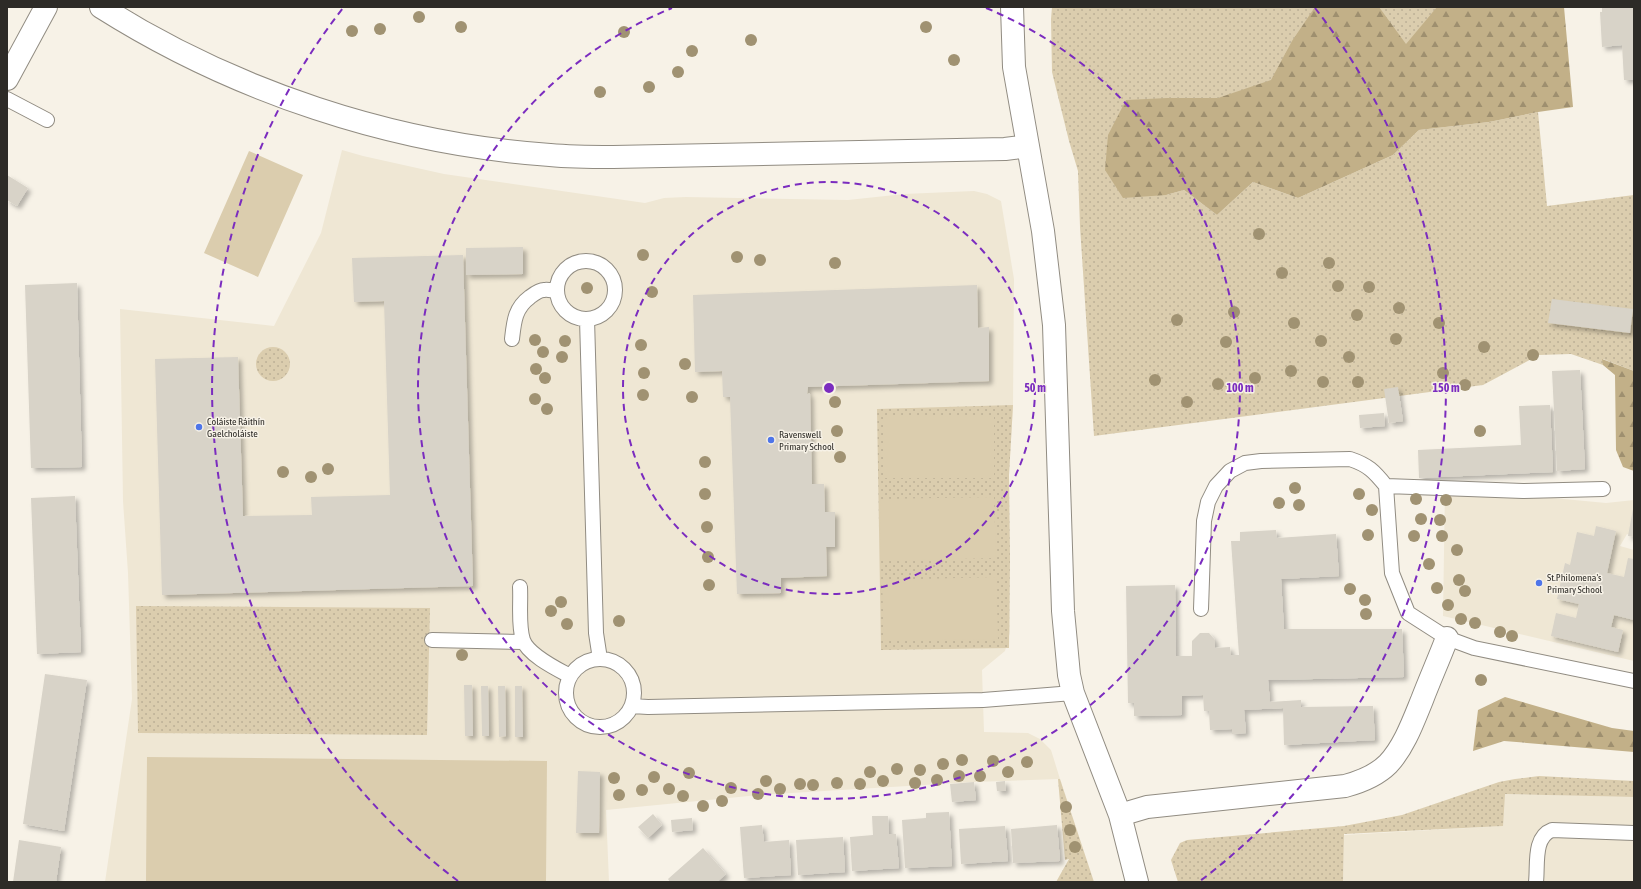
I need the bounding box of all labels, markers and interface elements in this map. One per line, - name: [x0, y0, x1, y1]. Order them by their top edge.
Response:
- centre of rings: [822, 381, 836, 395]
- text: 50 m: [1024, 381, 1046, 395]
- text: 100 m: [1226, 381, 1254, 395]
- text: 150 m: [1432, 381, 1460, 395]
- place label: Coláiste Ráithín Gaelcholáiste: [207, 416, 265, 439]
- marker: Coláiste Ráithín Gaelcholáiste: [194, 422, 204, 432]
- place label: Ravenswell Primary School: [779, 429, 835, 452]
- marker: Ravenswell Primary School: [766, 435, 776, 445]
- place label: St.Philomena's Primary School: [1547, 572, 1603, 595]
- marker: St.Philomena's Primary School: [1534, 578, 1544, 588]

